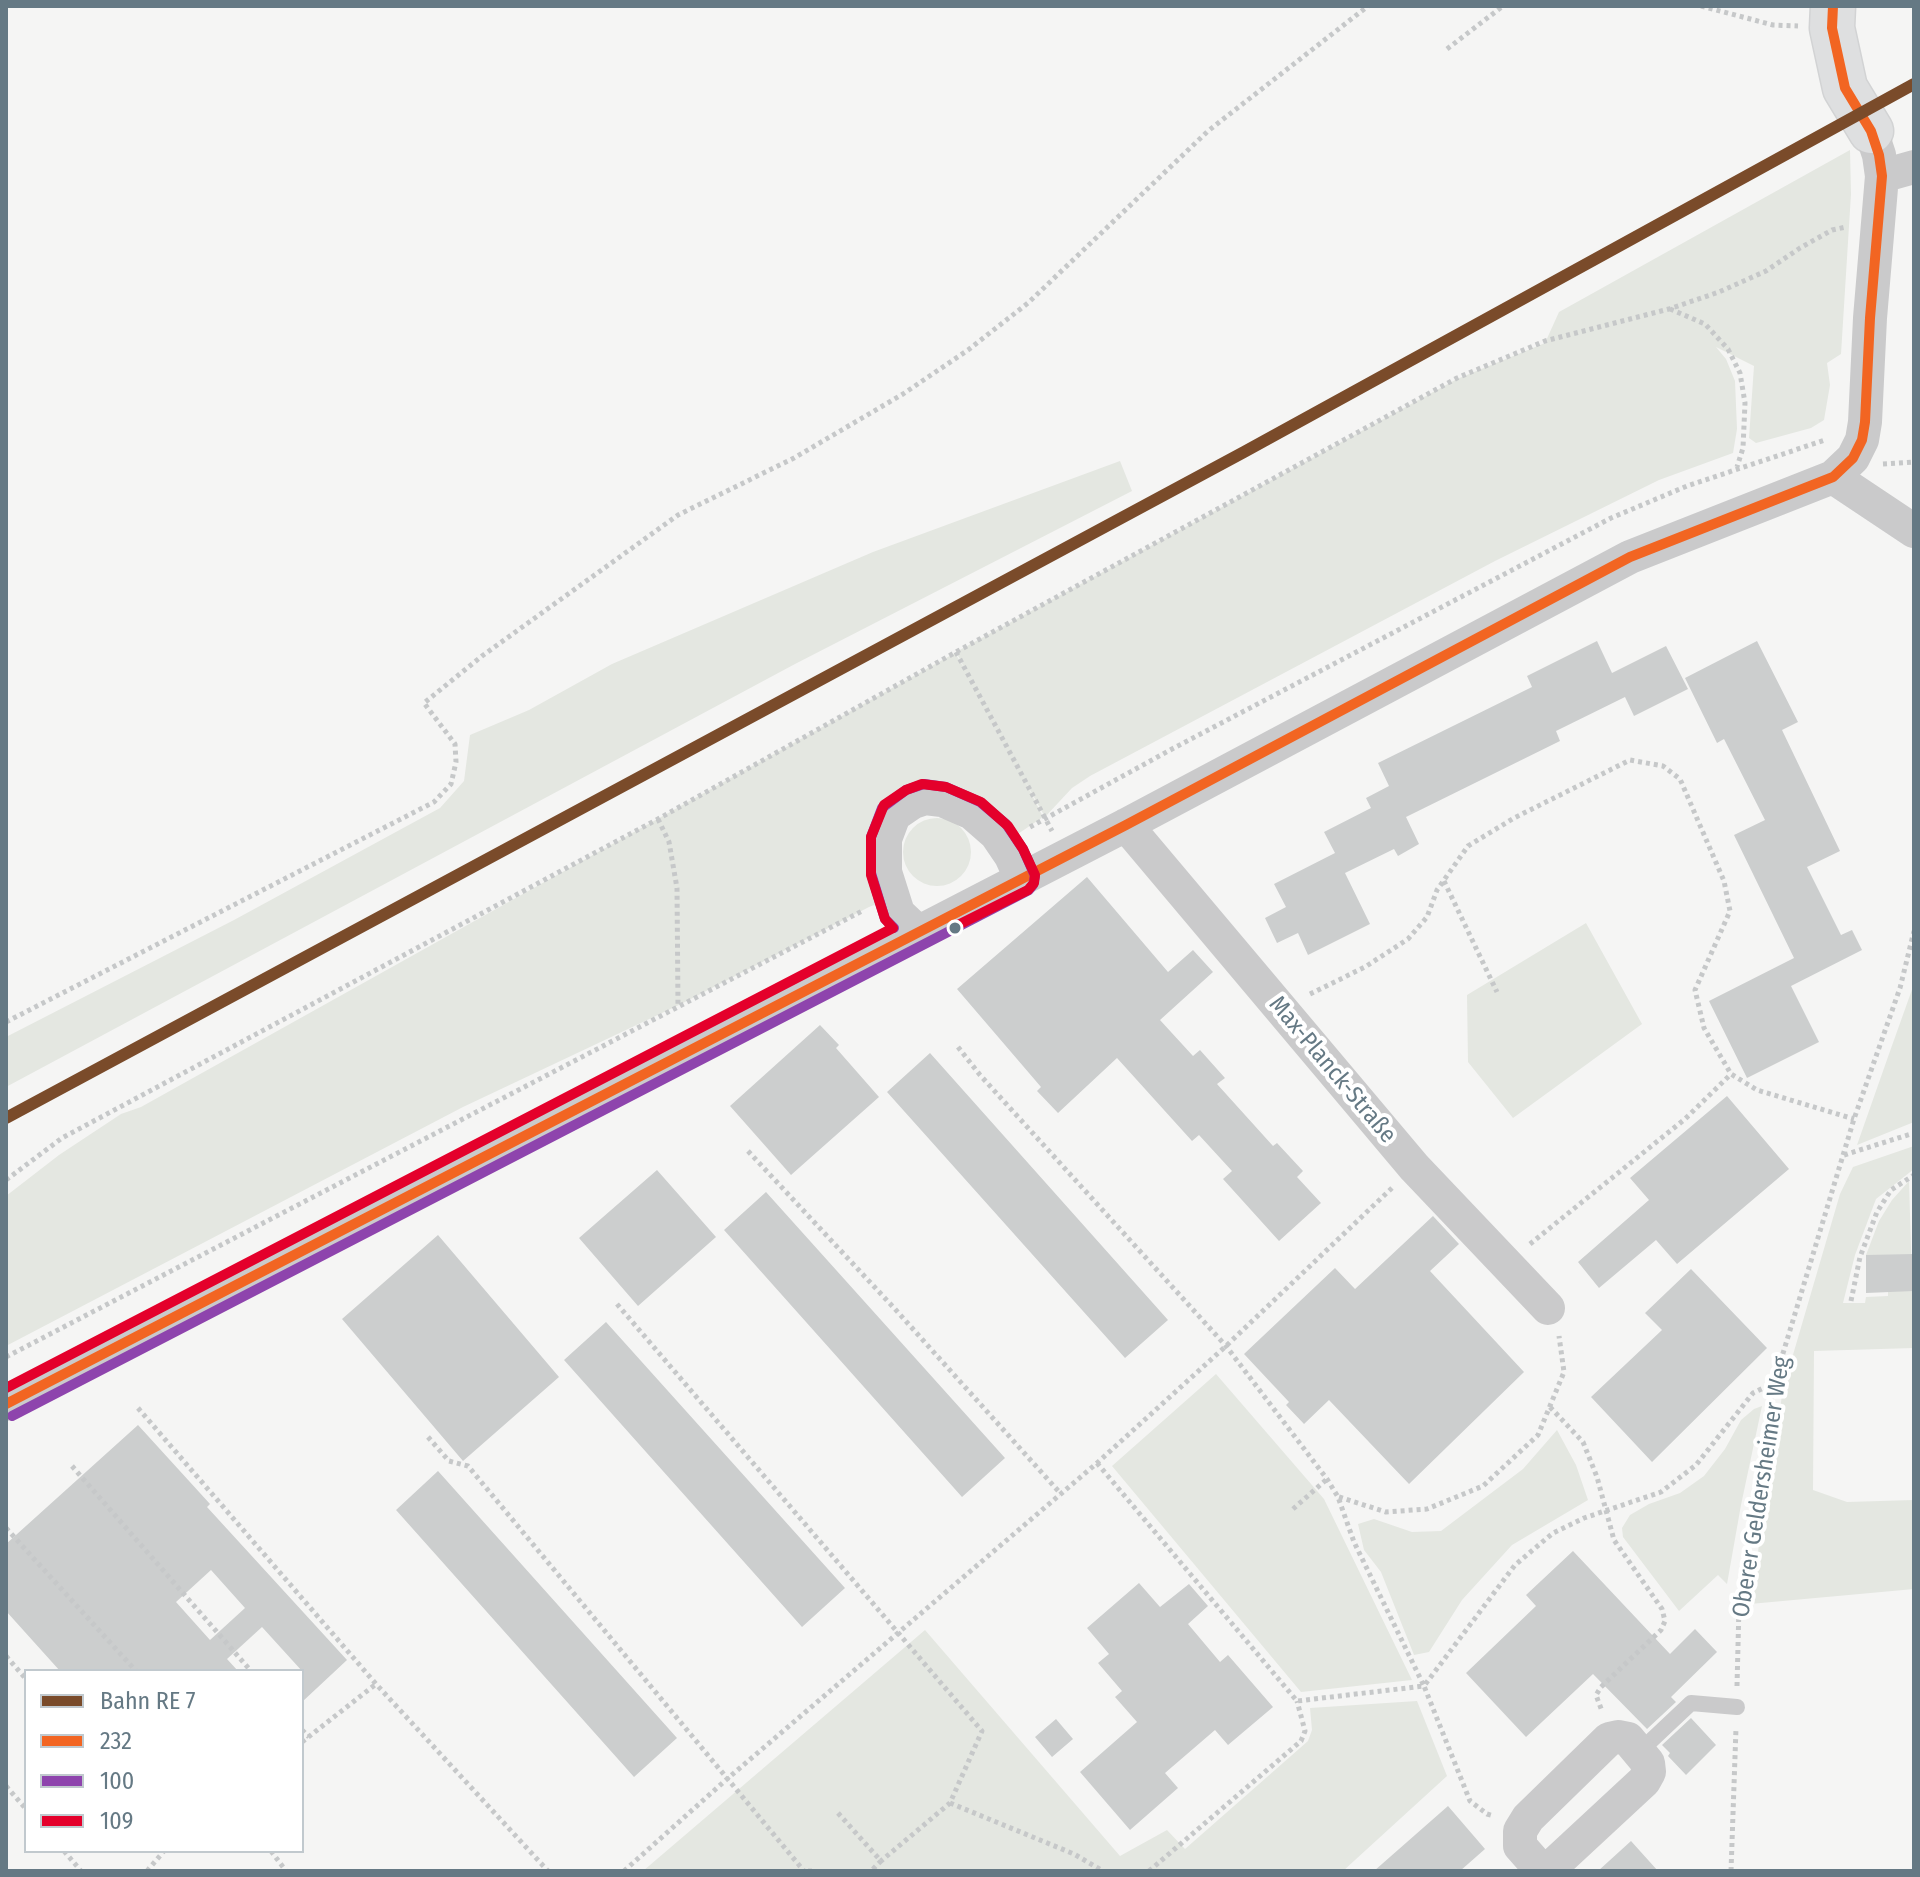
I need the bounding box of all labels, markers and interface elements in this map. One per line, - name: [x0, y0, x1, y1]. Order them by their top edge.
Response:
- unlabelled marker: [947, 920, 963, 936]
- street label: Max-Planck-Straße: [1262, 991, 1402, 1149]
- street label: Oberer Geldersheimer Weg: [1727, 1354, 1797, 1620]
- legend: [24, 1669, 304, 1853]
- text: Bahn RE 7: [100, 1687, 196, 1715]
- text: 232: [100, 1727, 132, 1755]
- text: 100: [100, 1767, 134, 1795]
- text: 109: [100, 1807, 133, 1835]

